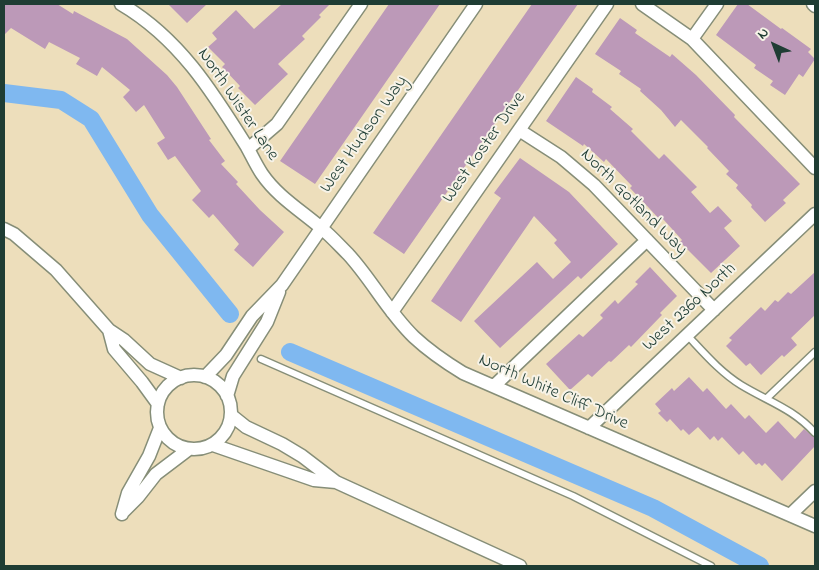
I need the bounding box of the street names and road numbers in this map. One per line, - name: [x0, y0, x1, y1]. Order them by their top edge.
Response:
- street label: North Wister Lane: [191, 45, 283, 165]
- street label: West Hudson Way: [317, 72, 413, 198]
- street label: West Koster Drive: [439, 88, 531, 208]
- street label: North Gotland Way: [575, 145, 691, 261]
- street label: West 2360 North: [639, 259, 741, 357]
- street label: North White Cliff Drive: [475, 350, 631, 436]

